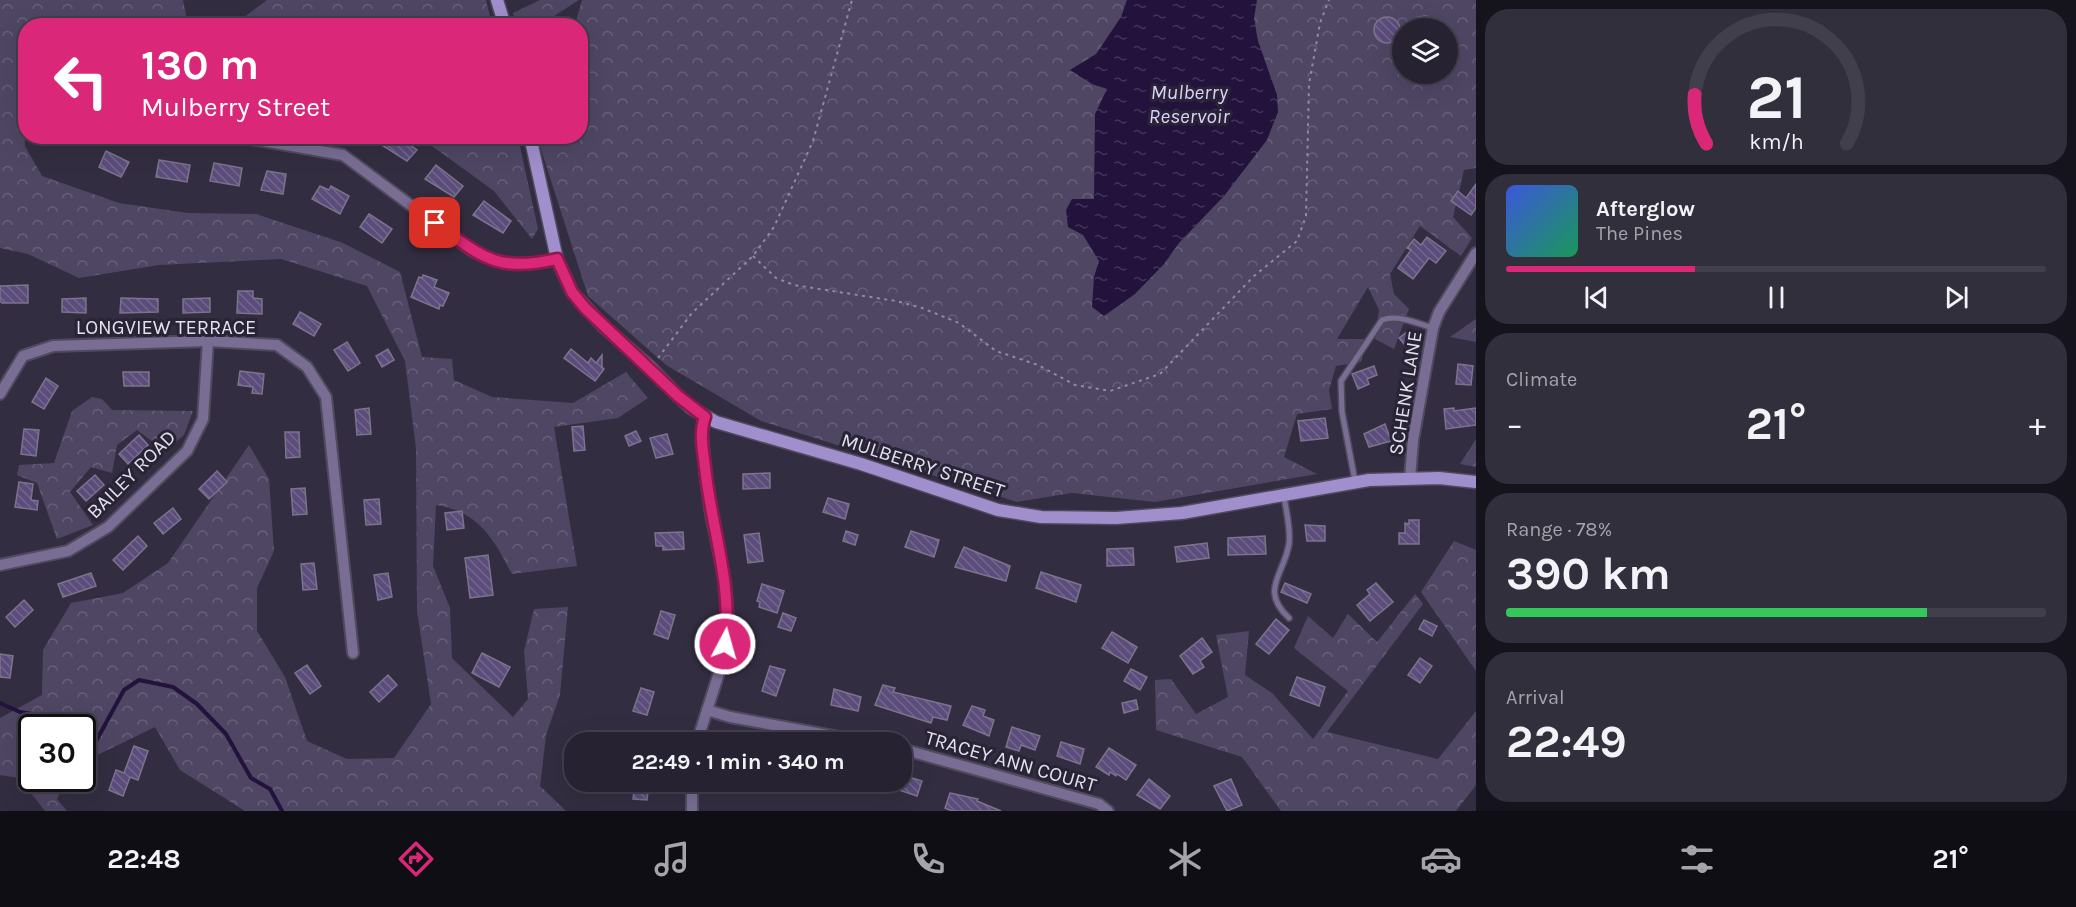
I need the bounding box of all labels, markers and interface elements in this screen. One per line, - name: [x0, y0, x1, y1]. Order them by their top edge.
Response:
- map controls: [1392, 18, 1458, 84]
- button: layers: [1392, 18, 1458, 84]
- text: 130 m: [141, 40, 259, 90]
- icon: left: [42, 42, 120, 120]
- text: 21: [1746, 61, 1806, 134]
- water label: Mulberry Reservoir: [1149, 80, 1230, 128]
- text: Mulberry Street: [141, 91, 330, 123]
- text: km/h: [1749, 129, 1803, 154]
- text: Afterglow: [1596, 196, 1695, 222]
- pin: [409, 197, 460, 248]
- icon: arrive: [418, 206, 451, 239]
- text: The Pines: [1596, 222, 1683, 245]
- icon: previous: [1580, 281, 1613, 314]
- icon: pause: [1760, 281, 1793, 314]
- icon: next: [1940, 281, 1973, 314]
- street label: LONGVIEW TERRACE: [76, 316, 256, 339]
- street label: SCHENK LANE: [1384, 329, 1427, 457]
- text: Climate: [1506, 368, 1577, 391]
- text: 21°: [1746, 398, 1806, 450]
- text: −: [1506, 405, 1523, 443]
- text: +: [2029, 405, 2046, 443]
- street label: BAILEY ROAD: [82, 425, 180, 523]
- street label: MULBERRY STREET: [838, 428, 1007, 503]
- text: Range · 78%: [1506, 518, 1612, 541]
- text: 390 km: [1506, 548, 1671, 600]
- position arrow: [693, 612, 757, 676]
- text: Arrival: [1506, 686, 1565, 709]
- speed limit sign: 30: [18, 714, 96, 792]
- text: 22:49: [1506, 716, 1627, 768]
- street label: TRACEY ANN COURT: [923, 726, 1099, 797]
- text: 22:49 · 1 min · 340 m: [631, 749, 845, 775]
- icon: directions: [395, 838, 437, 880]
- icon: music: [651, 838, 693, 880]
- icon: phone: [907, 838, 949, 880]
- icon: climate: [1164, 838, 1206, 880]
- icon: car: [1420, 838, 1462, 880]
- icon: filters: [1676, 838, 1718, 880]
- text: 22:48: [107, 843, 181, 875]
- text: 21°: [1932, 843, 1969, 875]

